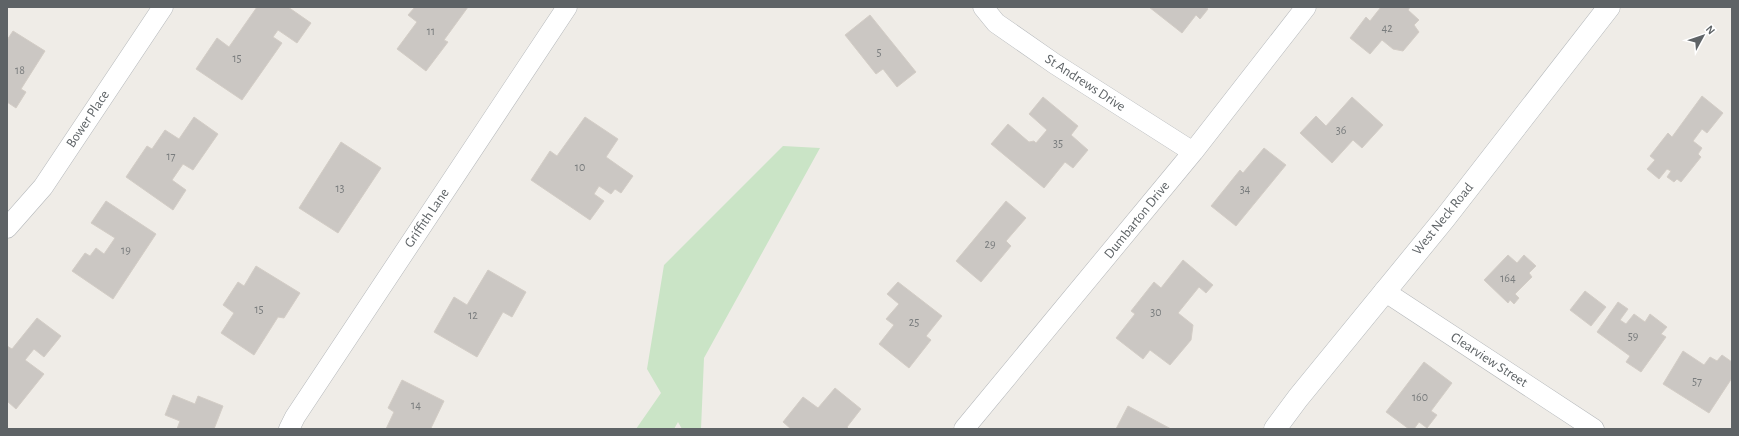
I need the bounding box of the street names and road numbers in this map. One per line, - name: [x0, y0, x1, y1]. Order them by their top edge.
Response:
- street label: St Andrews Drive: [1042, 52, 1128, 114]
- street label: Bower Place: [64, 88, 112, 150]
- street label: Dumbarton Drive: [1102, 179, 1172, 261]
- street label: West Neck Road: [1410, 180, 1476, 258]
- street label: Griffith Lane: [402, 186, 452, 250]
- street label: Clearview Street: [1448, 330, 1530, 390]

